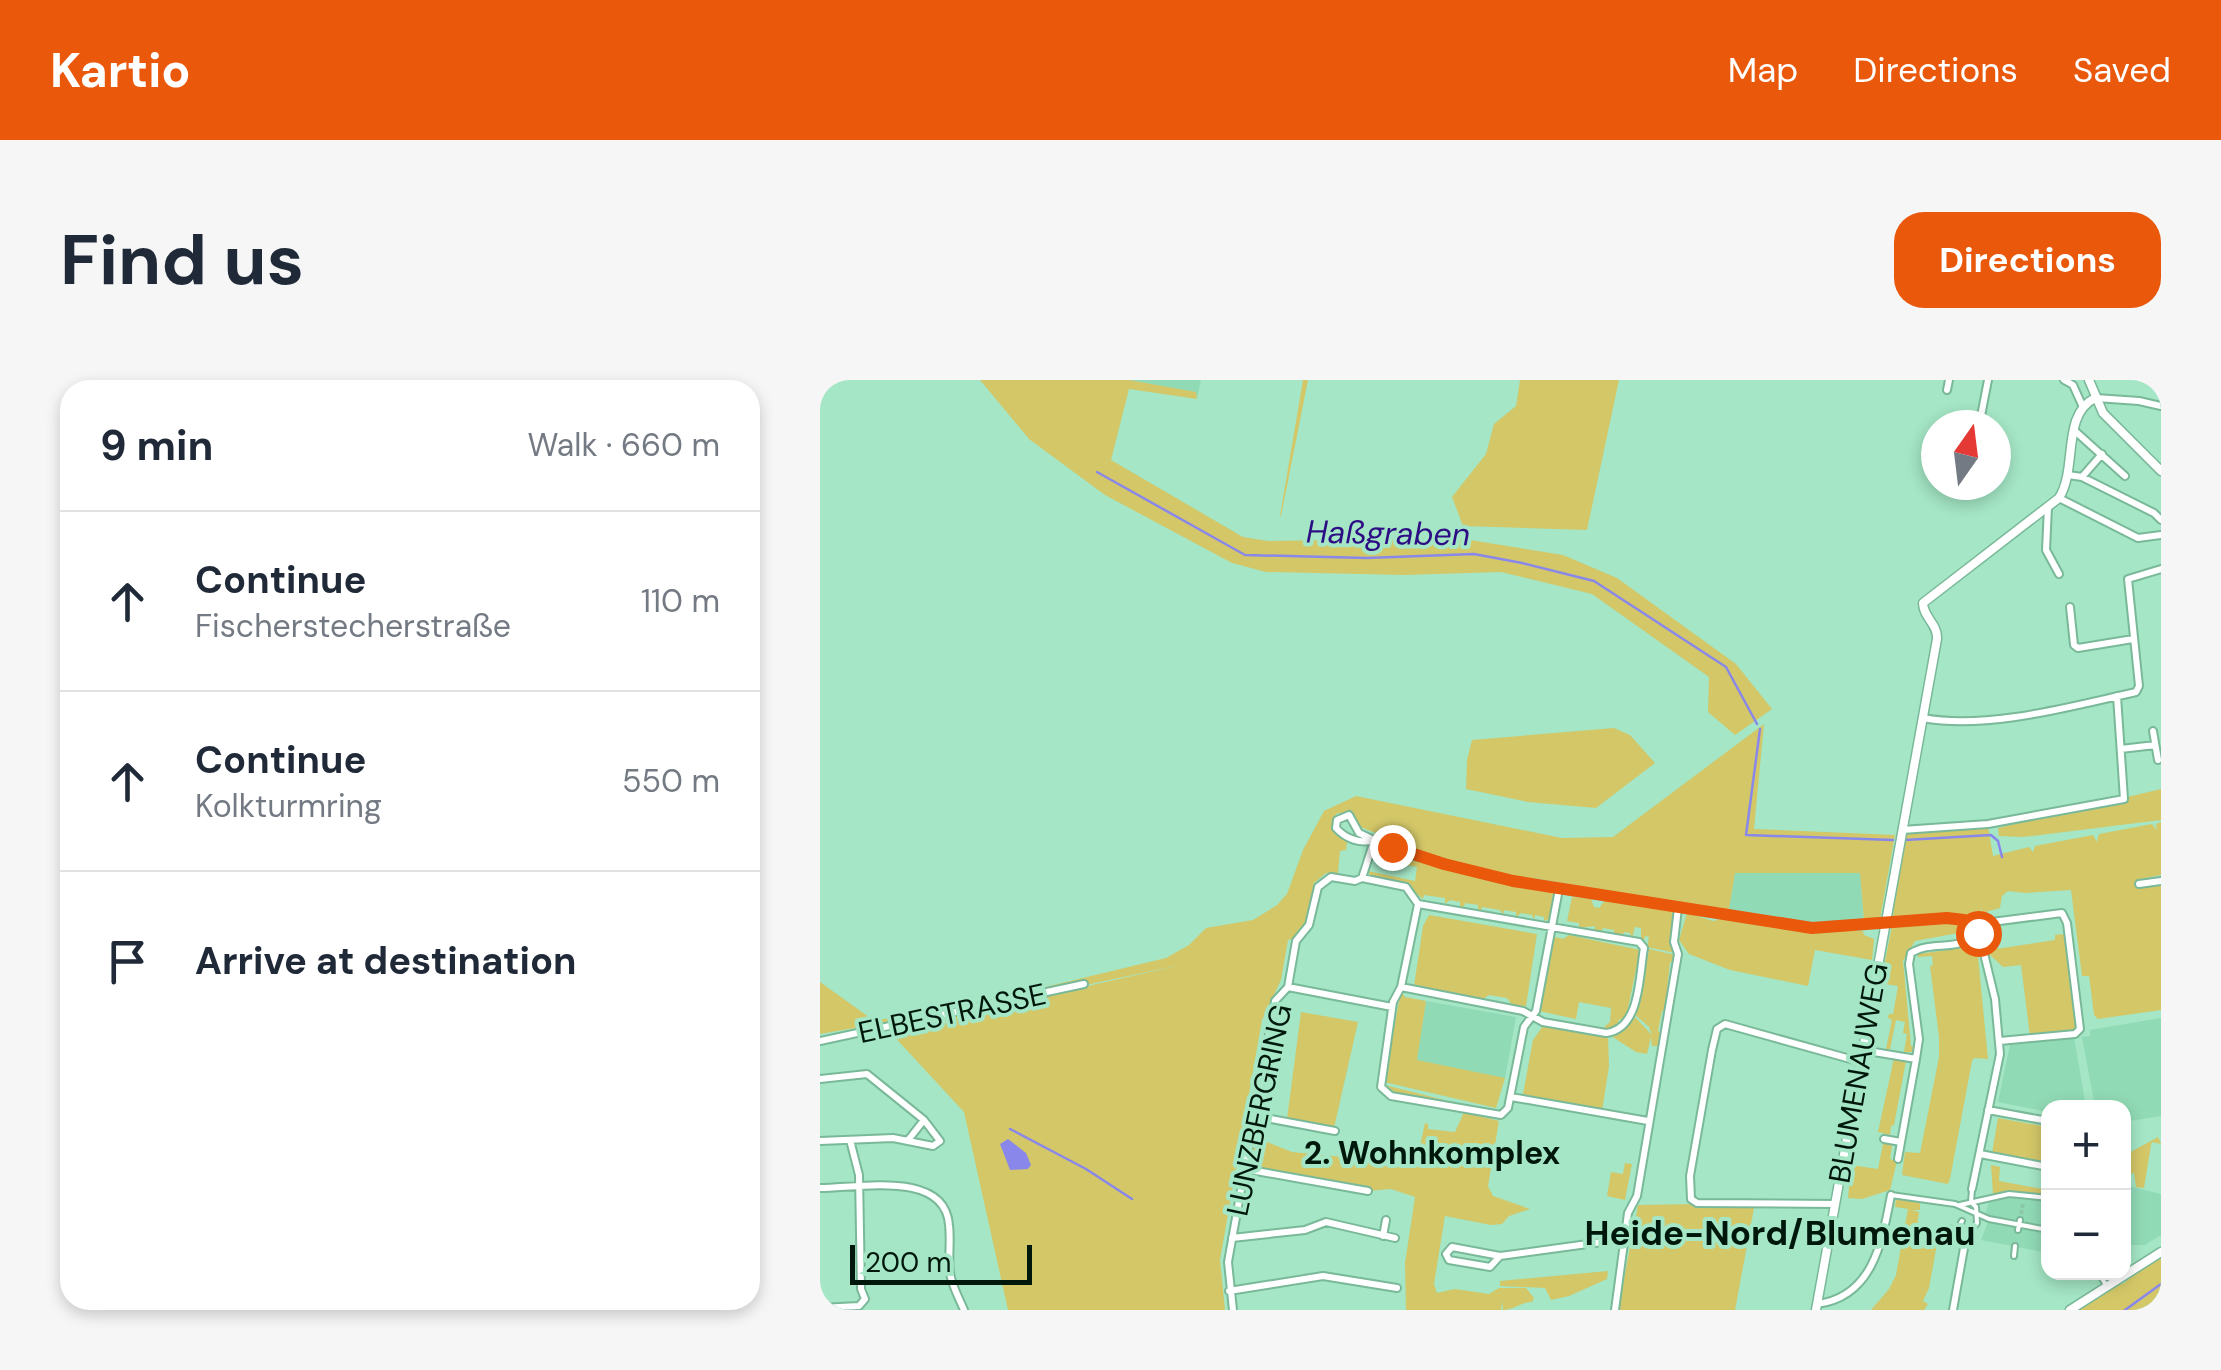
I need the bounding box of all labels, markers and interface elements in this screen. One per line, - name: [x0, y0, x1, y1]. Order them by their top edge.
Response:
- text: Kartio: [50, 39, 191, 102]
- text: Map: [1728, 47, 1798, 93]
- text: Directions: [1853, 47, 2018, 93]
- text: Saved: [2073, 47, 2171, 93]
- button: Directions: [1894, 212, 2161, 308]
- text: Find us: [60, 215, 304, 306]
- north arrow: [1921, 410, 2011, 500]
- text: 9 min: [100, 418, 213, 473]
- text: Walk · 660 m: [527, 424, 720, 466]
- water label: Haßgraben: [1305, 511, 1471, 555]
- text: Continue: [195, 555, 366, 605]
- icon: ahead: [100, 574, 155, 629]
- text: 110 m: [641, 580, 720, 622]
- text: Fischerstecherstraße: [195, 605, 511, 647]
- text: Continue: [195, 735, 366, 785]
- icon: ahead: [100, 754, 155, 809]
- text: 550 m: [622, 760, 720, 802]
- text: Kolkturmring: [195, 785, 382, 827]
- route end: [1370, 825, 1416, 871]
- route start: [1956, 911, 2002, 957]
- icon: arrive: [100, 934, 155, 989]
- text: Arrive at destination: [195, 936, 577, 986]
- street label: BLUMENAUWEG: [1819, 960, 1897, 1186]
- street label: ELBESTRASSE: [855, 974, 1049, 1052]
- street label: LUNZBERGRING: [1218, 1001, 1300, 1219]
- map controls: [2041, 1100, 2131, 1280]
- button: +: [2041, 1100, 2131, 1190]
- district label: 2. Wohnkomplex: [1304, 1132, 1560, 1174]
- button: −: [2041, 1190, 2131, 1280]
- district label: Heide-Nord/Blumenau: [1584, 1210, 1976, 1256]
- scale bar: [850, 1240, 1032, 1284]
- text: 200 m: [865, 1244, 952, 1281]

